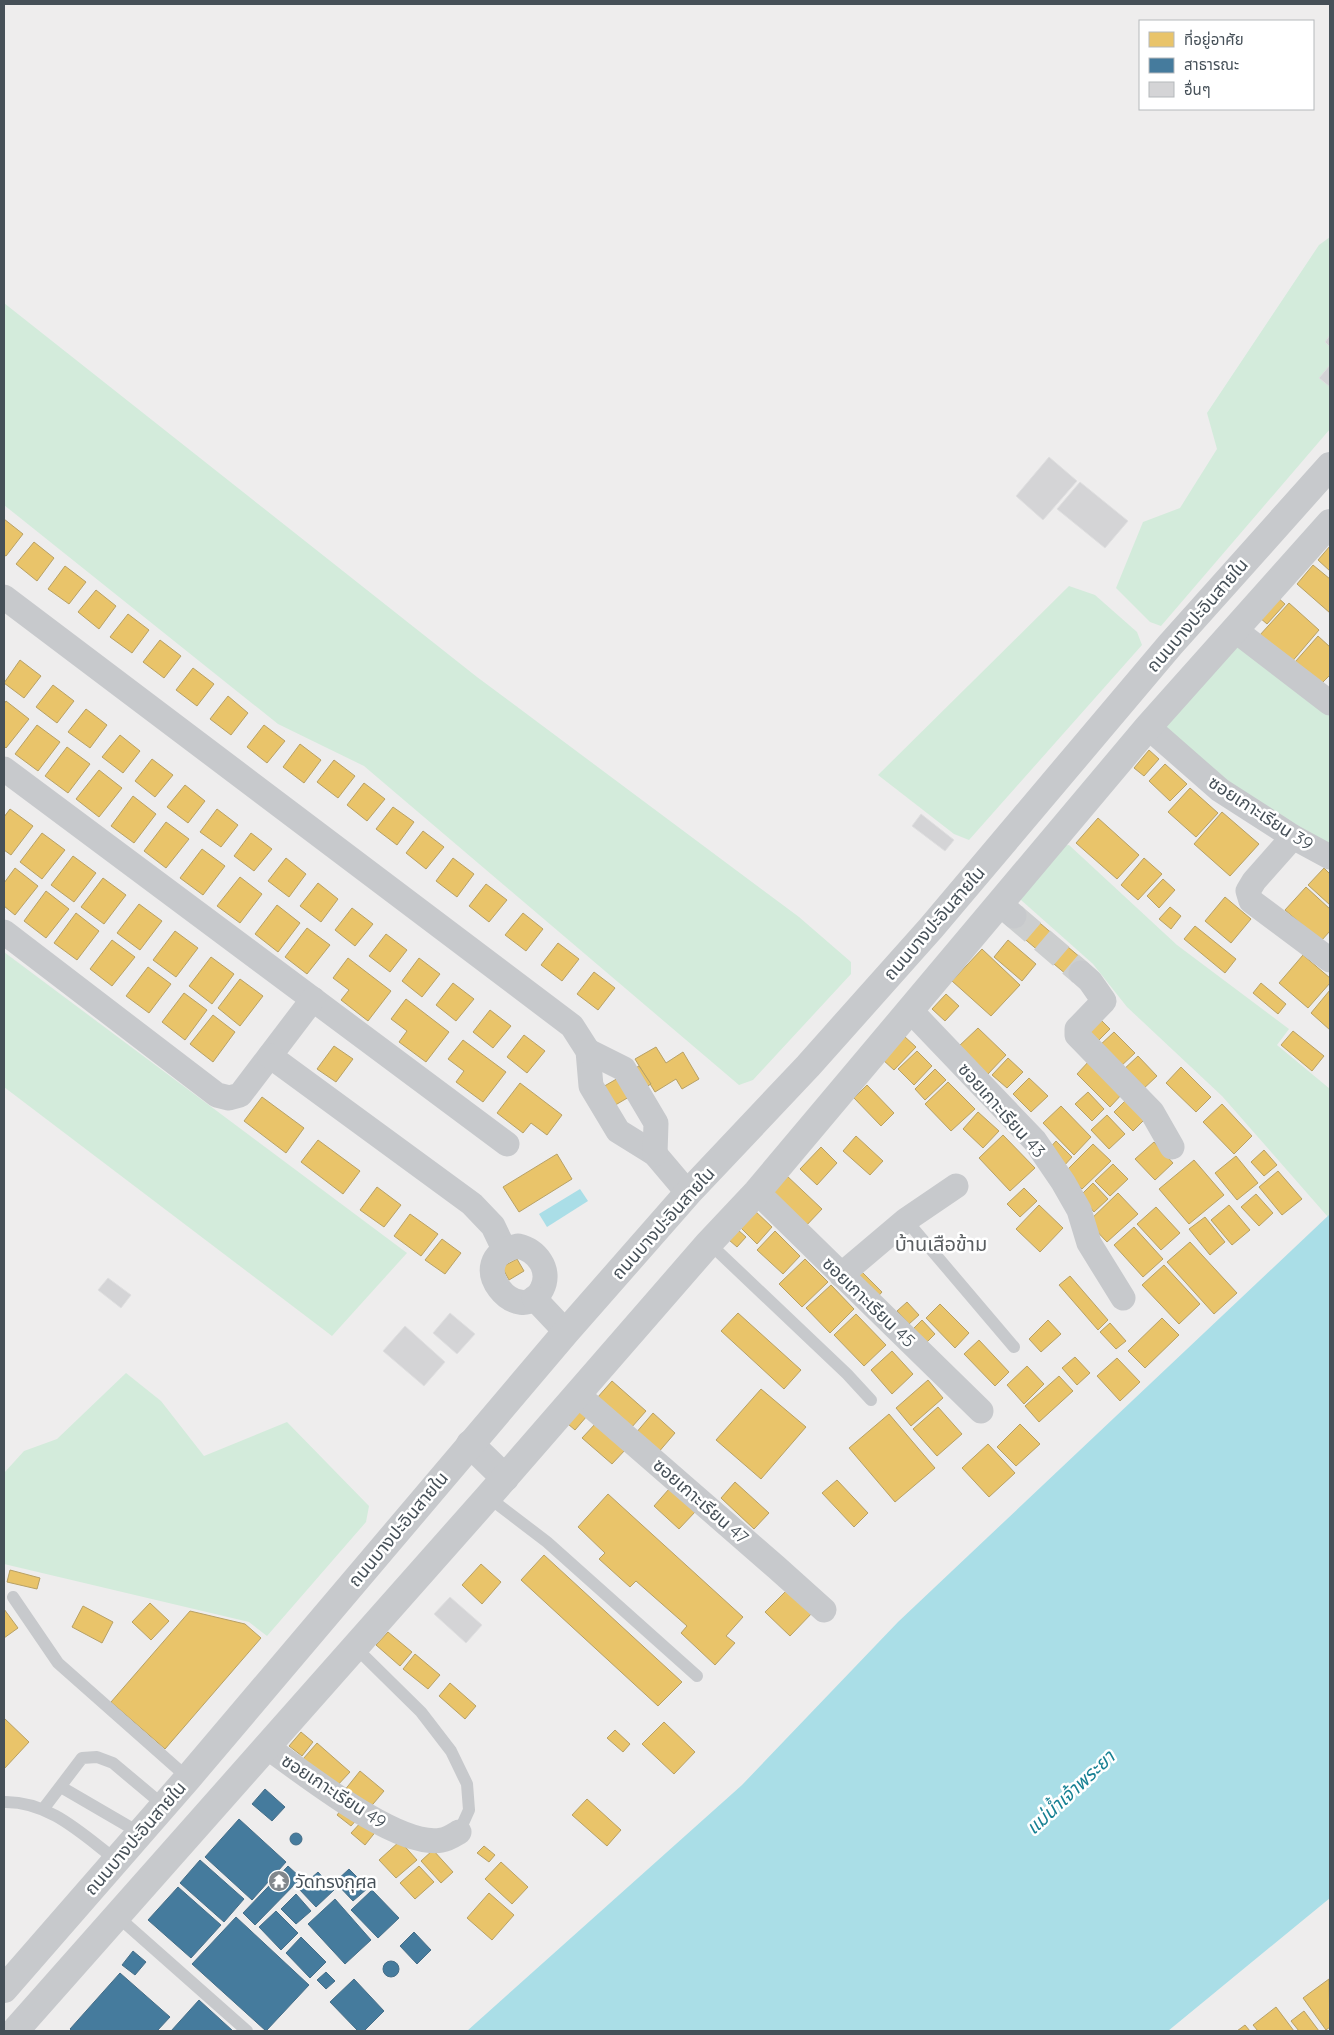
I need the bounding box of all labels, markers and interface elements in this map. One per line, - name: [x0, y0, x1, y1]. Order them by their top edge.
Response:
- legend: [1139, 20, 1314, 110]
- text: ที่อยู่อาศัย: [1184, 29, 1244, 49]
- text: สาธารณะ: [1184, 55, 1239, 74]
- text: อื่นๆ: [1184, 79, 1211, 99]
- street label: ถนนบางปะอินสายใน: [1141, 553, 1253, 677]
- street label: ซอยเกาะเรียน 39: [1204, 771, 1318, 855]
- street label: ถนนบางปะอินสายใน: [878, 861, 990, 985]
- street label: ซอยเกาะเรียน 43: [953, 1058, 1051, 1162]
- street label: ถนนบางปะอินสายใน: [606, 1162, 720, 1284]
- district label: บ้านเสือข้าม: [895, 1231, 987, 1256]
- street label: ซอยเกาะเรียน 45: [818, 1252, 920, 1352]
- street label: ซอยเกาะเรียน 47: [648, 1453, 754, 1549]
- street label: ถนนบางปะอินสายใน: [343, 1467, 453, 1591]
- water label: แม่น้ำเจ้าพระยา: [1020, 1743, 1120, 1839]
- street label: ซอยเกาะเรียน 49: [277, 1749, 391, 1833]
- street label: ถนนบางปะอินสายใน: [79, 1776, 191, 1900]
- temple icon: วัดทรงกุศล: [267, 1869, 291, 1893]
- place label: วัดทรงกุศล: [295, 1870, 377, 1893]

